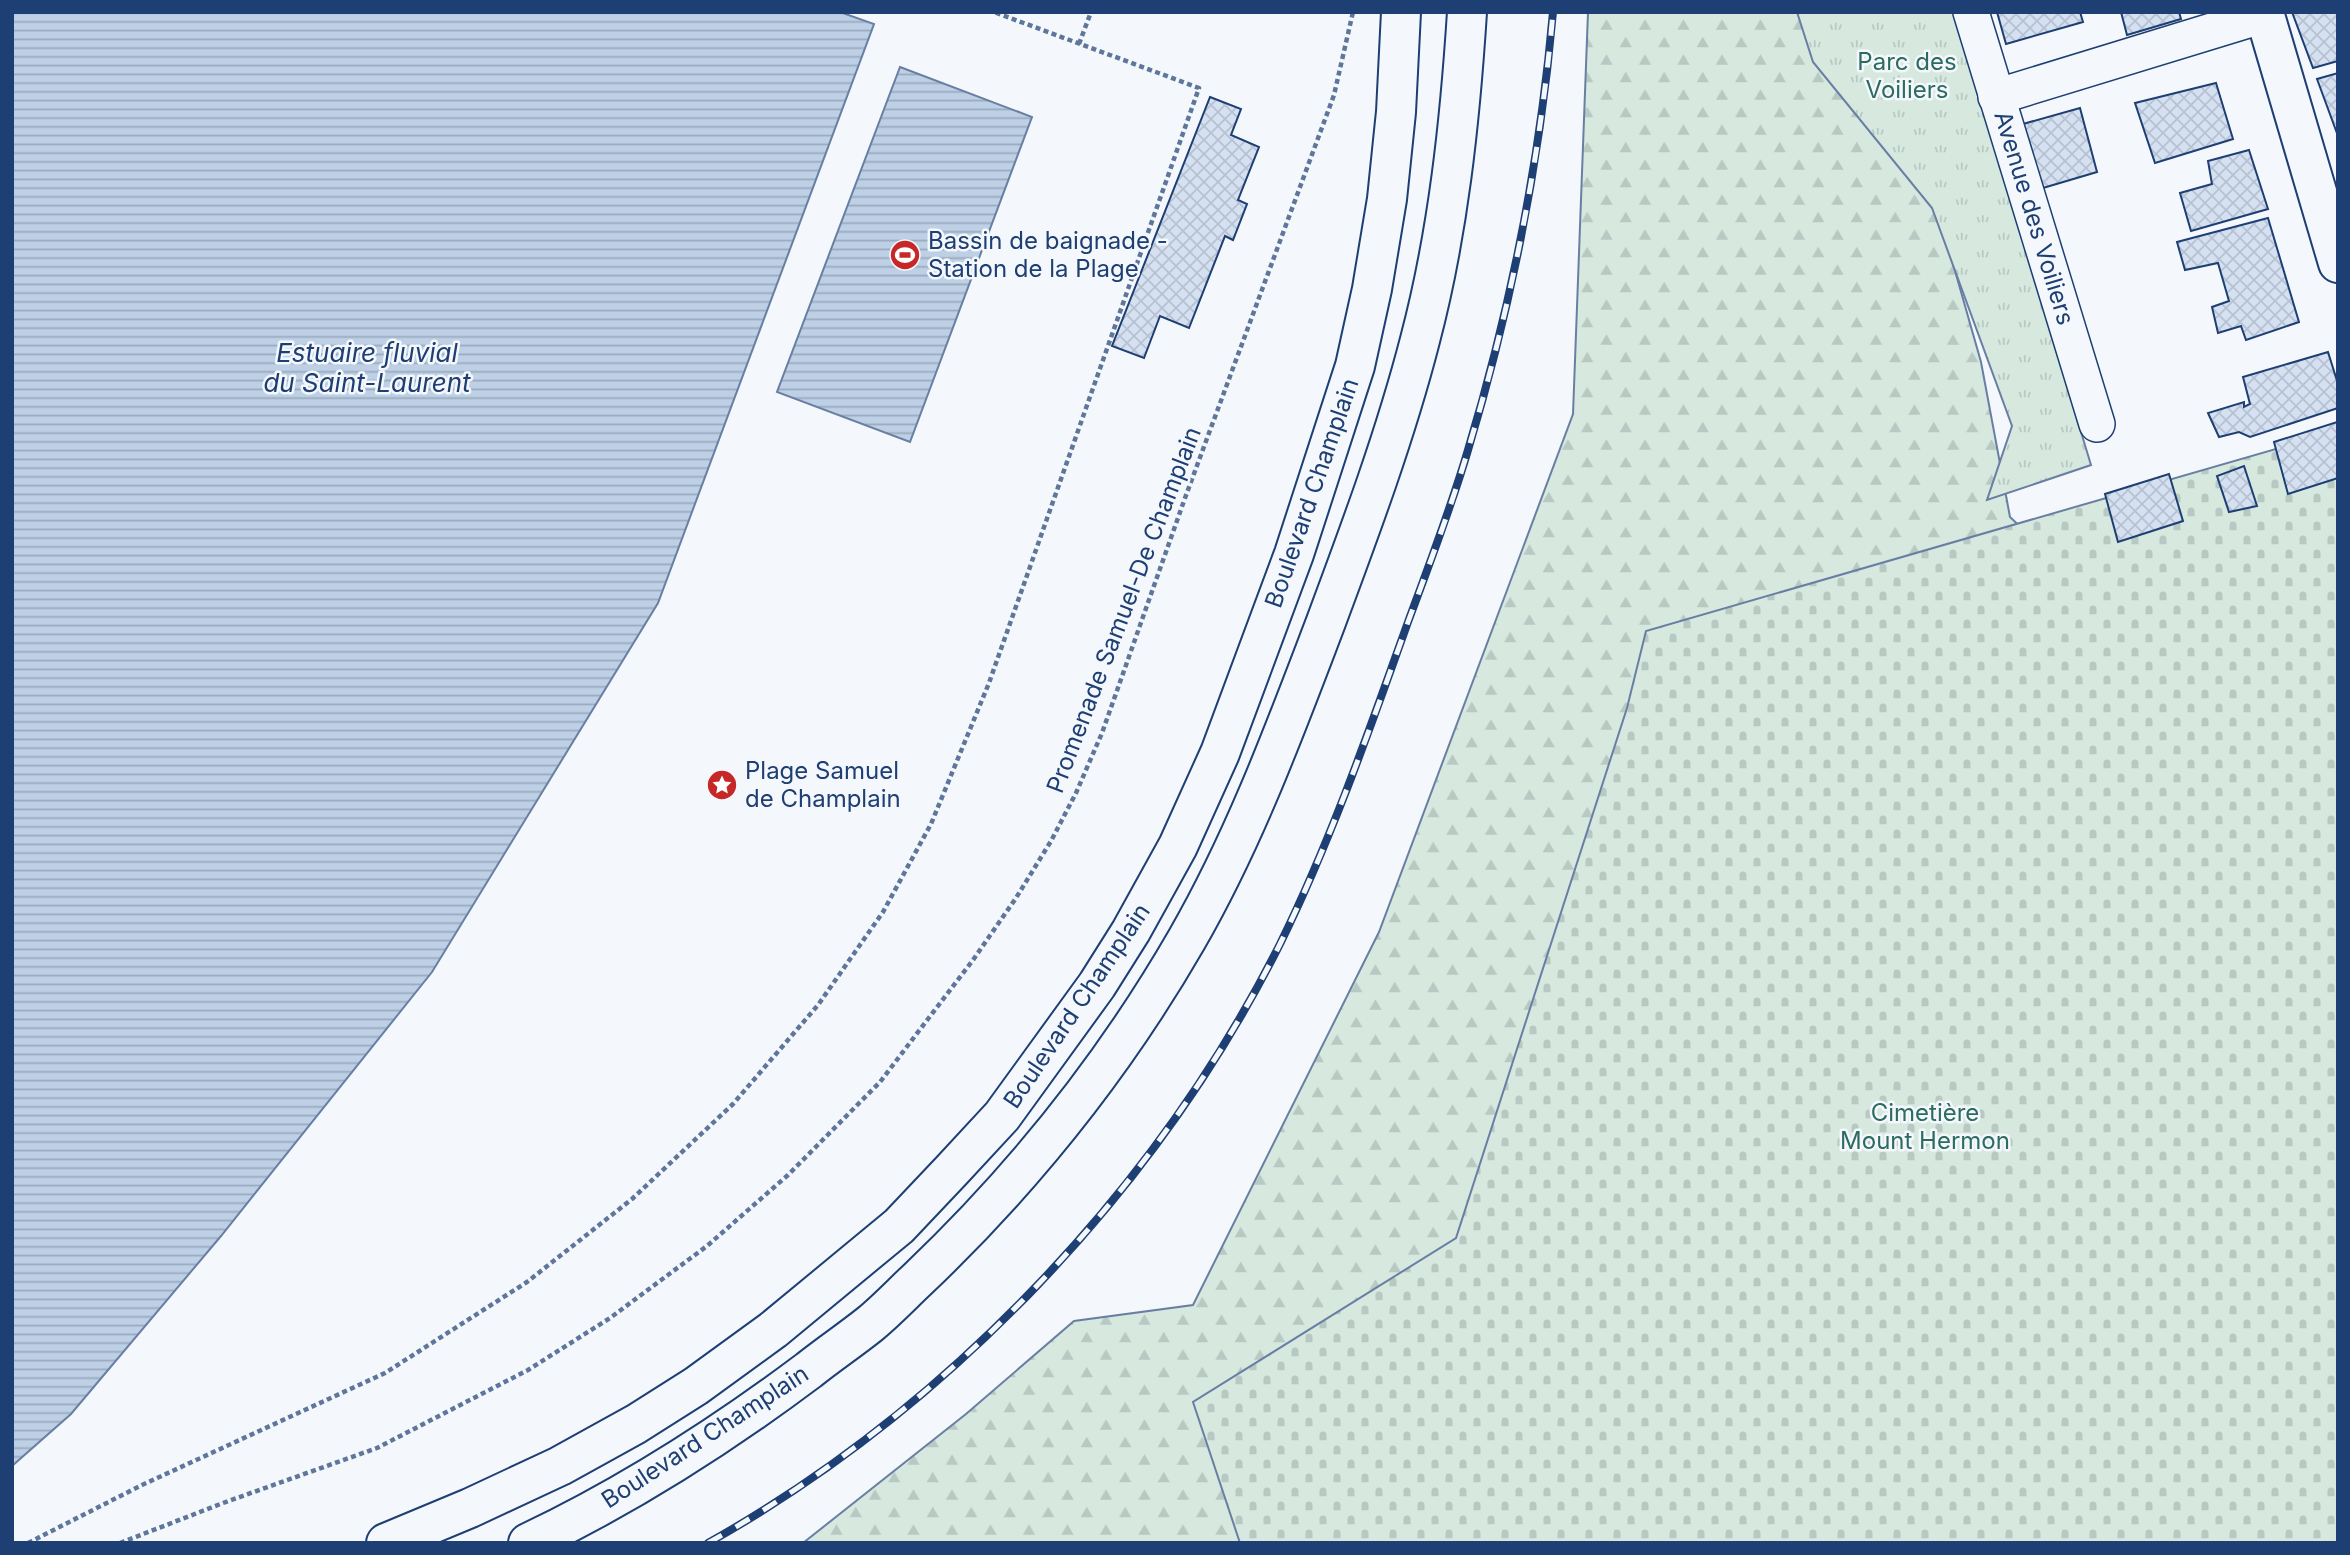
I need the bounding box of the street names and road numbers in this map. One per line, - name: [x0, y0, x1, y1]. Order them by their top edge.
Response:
- street label: Avenue des Voiliers: [1988, 107, 2081, 328]
- street label: Boulevard Champlain: [1259, 374, 1364, 611]
- street label: Promenade Samuel-De Champlain: [1040, 423, 1207, 797]
- street label: Boulevard Champlain: [997, 898, 1156, 1114]
- street label: Boulevard Champlain: [596, 1359, 814, 1514]

